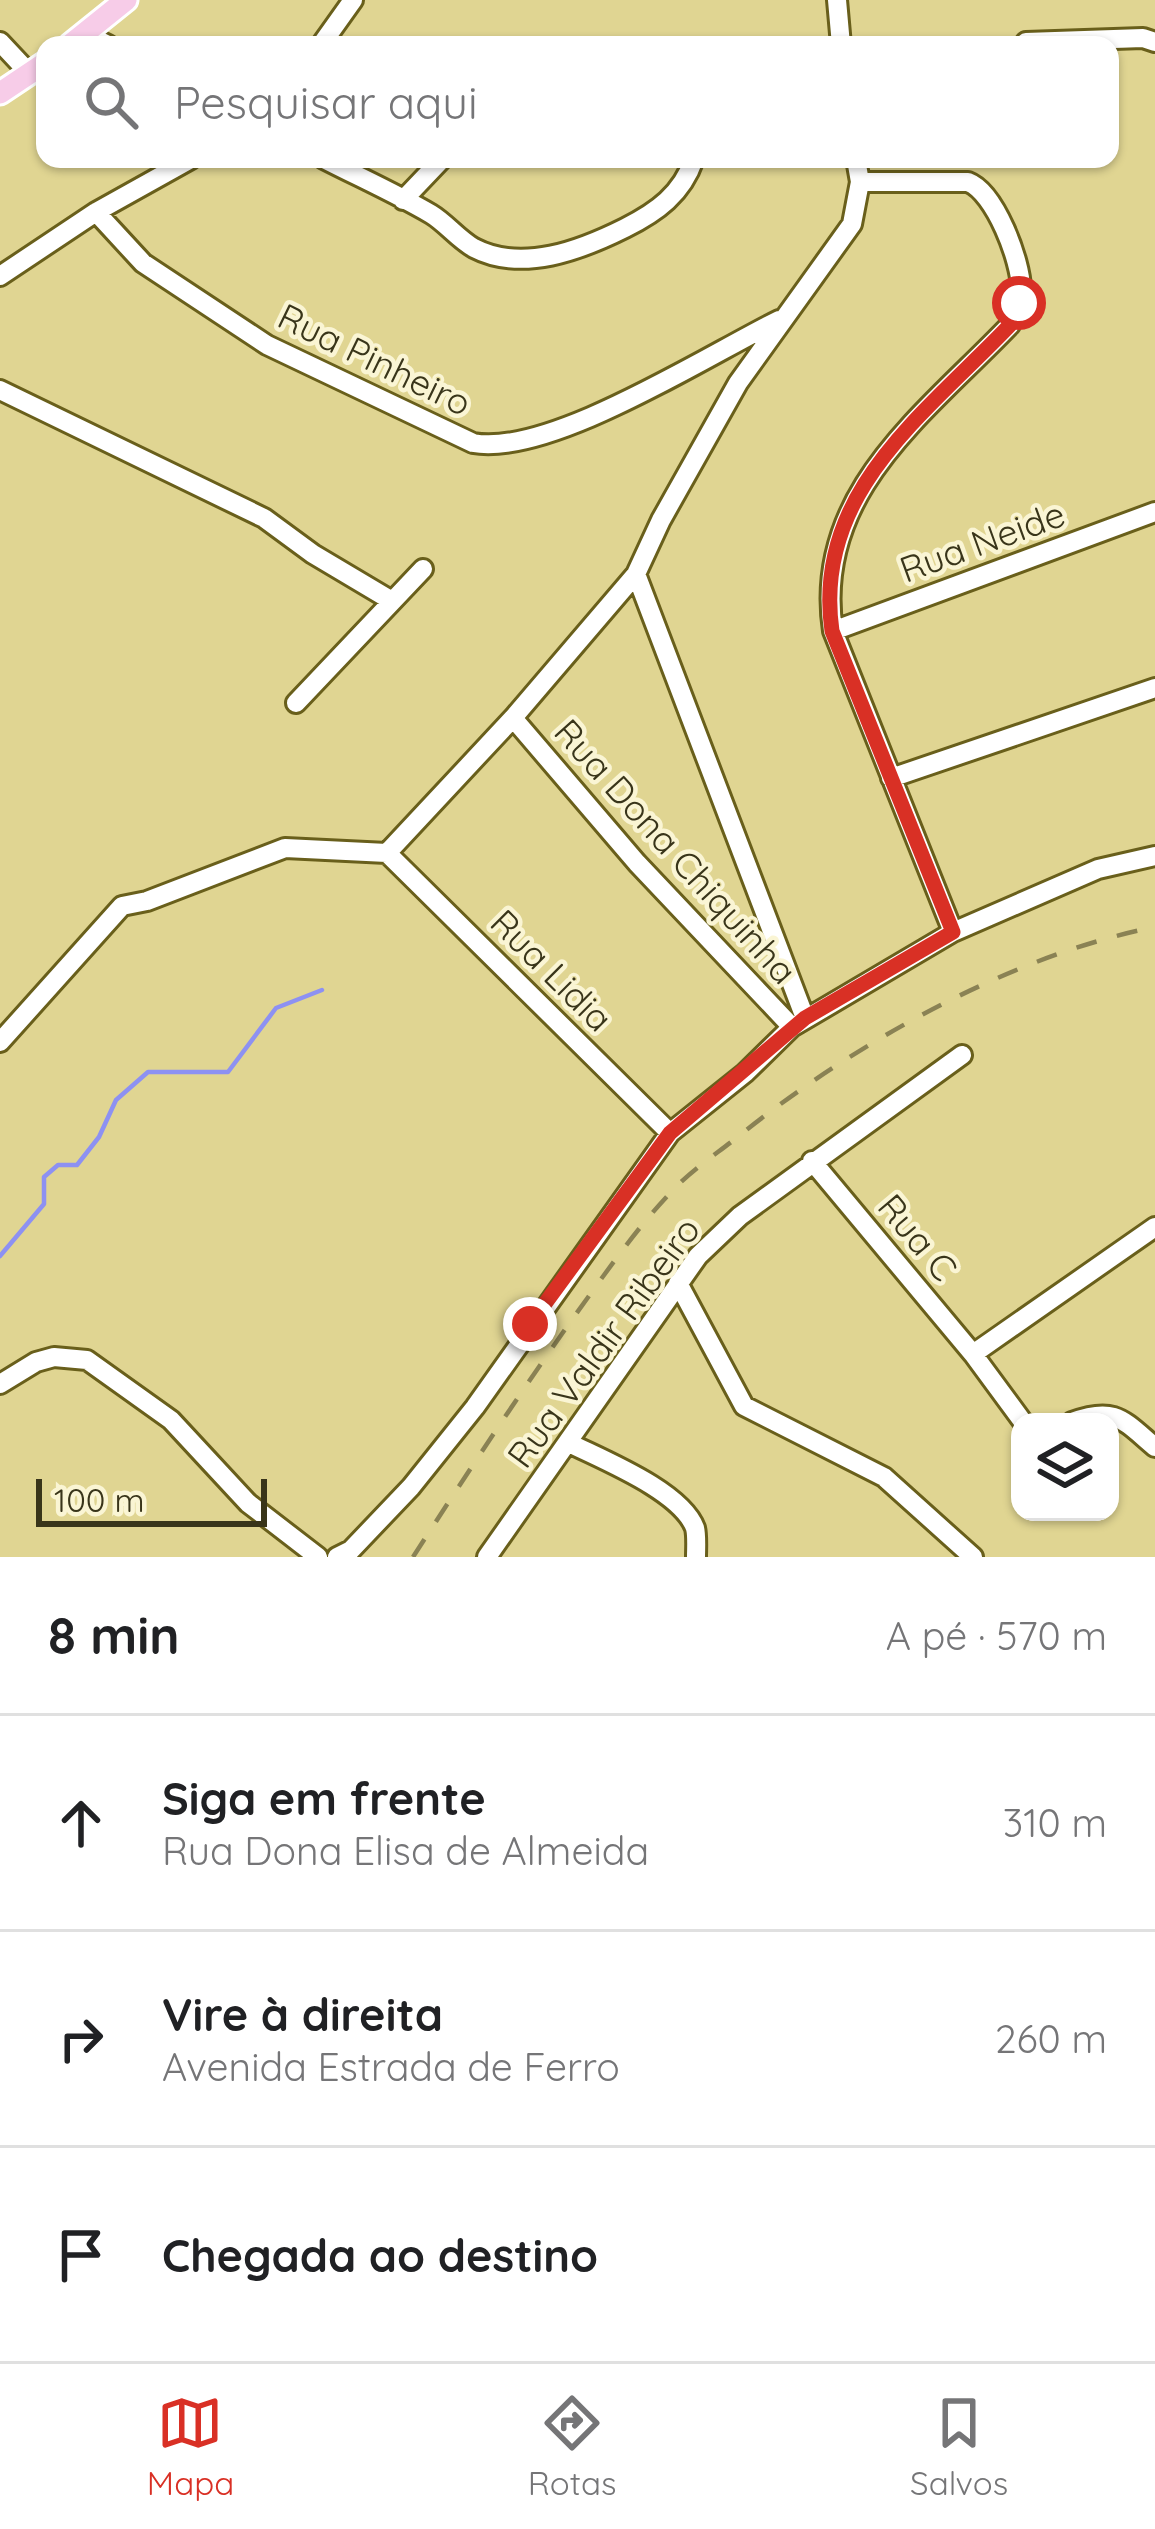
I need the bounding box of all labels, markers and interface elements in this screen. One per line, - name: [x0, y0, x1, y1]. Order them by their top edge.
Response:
- search box: [36, 36, 1119, 168]
- icon: search: [78, 69, 144, 135]
- text: Pesquisar aqui: [174, 74, 478, 130]
- route start: [992, 276, 1046, 330]
- street label: Rua Pinheiro: [271, 293, 479, 425]
- street label: Rua Neide: [893, 490, 1071, 592]
- street label: Rua Dona Chiquinha: [545, 709, 807, 993]
- street label: Rua Lidia: [482, 900, 622, 1040]
- street label: Rua C: [869, 1184, 967, 1290]
- street label: Rua Valdir Ribeiro: [497, 1208, 709, 1476]
- route end: [503, 1297, 557, 1351]
- map controls: [1011, 1413, 1119, 1521]
- button: layers: [1011, 1413, 1119, 1521]
- scale bar: [36, 1473, 267, 1526]
- text: 100 m: [54, 1479, 145, 1520]
- text: 8 min: [48, 1603, 180, 1667]
- text: A pé · 570 m: [886, 1611, 1107, 1660]
- text: Siga em frente: [162, 1770, 486, 1826]
- icon: ahead: [48, 1790, 114, 1856]
- text: 310 m: [1003, 1798, 1107, 1847]
- text: Rua Dona Elisa de Almeida: [162, 1826, 649, 1875]
- text: Vire à direita: [162, 1986, 443, 2042]
- icon: right: [48, 2006, 114, 2072]
- text: 260 m: [995, 2014, 1107, 2063]
- text: Avenida Estrada de Ferro: [162, 2042, 620, 2091]
- icon: arrive: [48, 2222, 114, 2288]
- text: Chegada ao destino: [162, 2227, 598, 2283]
- tab: Mapa: [147, 2390, 234, 2503]
- tab: Rotas: [528, 2390, 616, 2503]
- tab: Salvos: [910, 2390, 1008, 2503]

